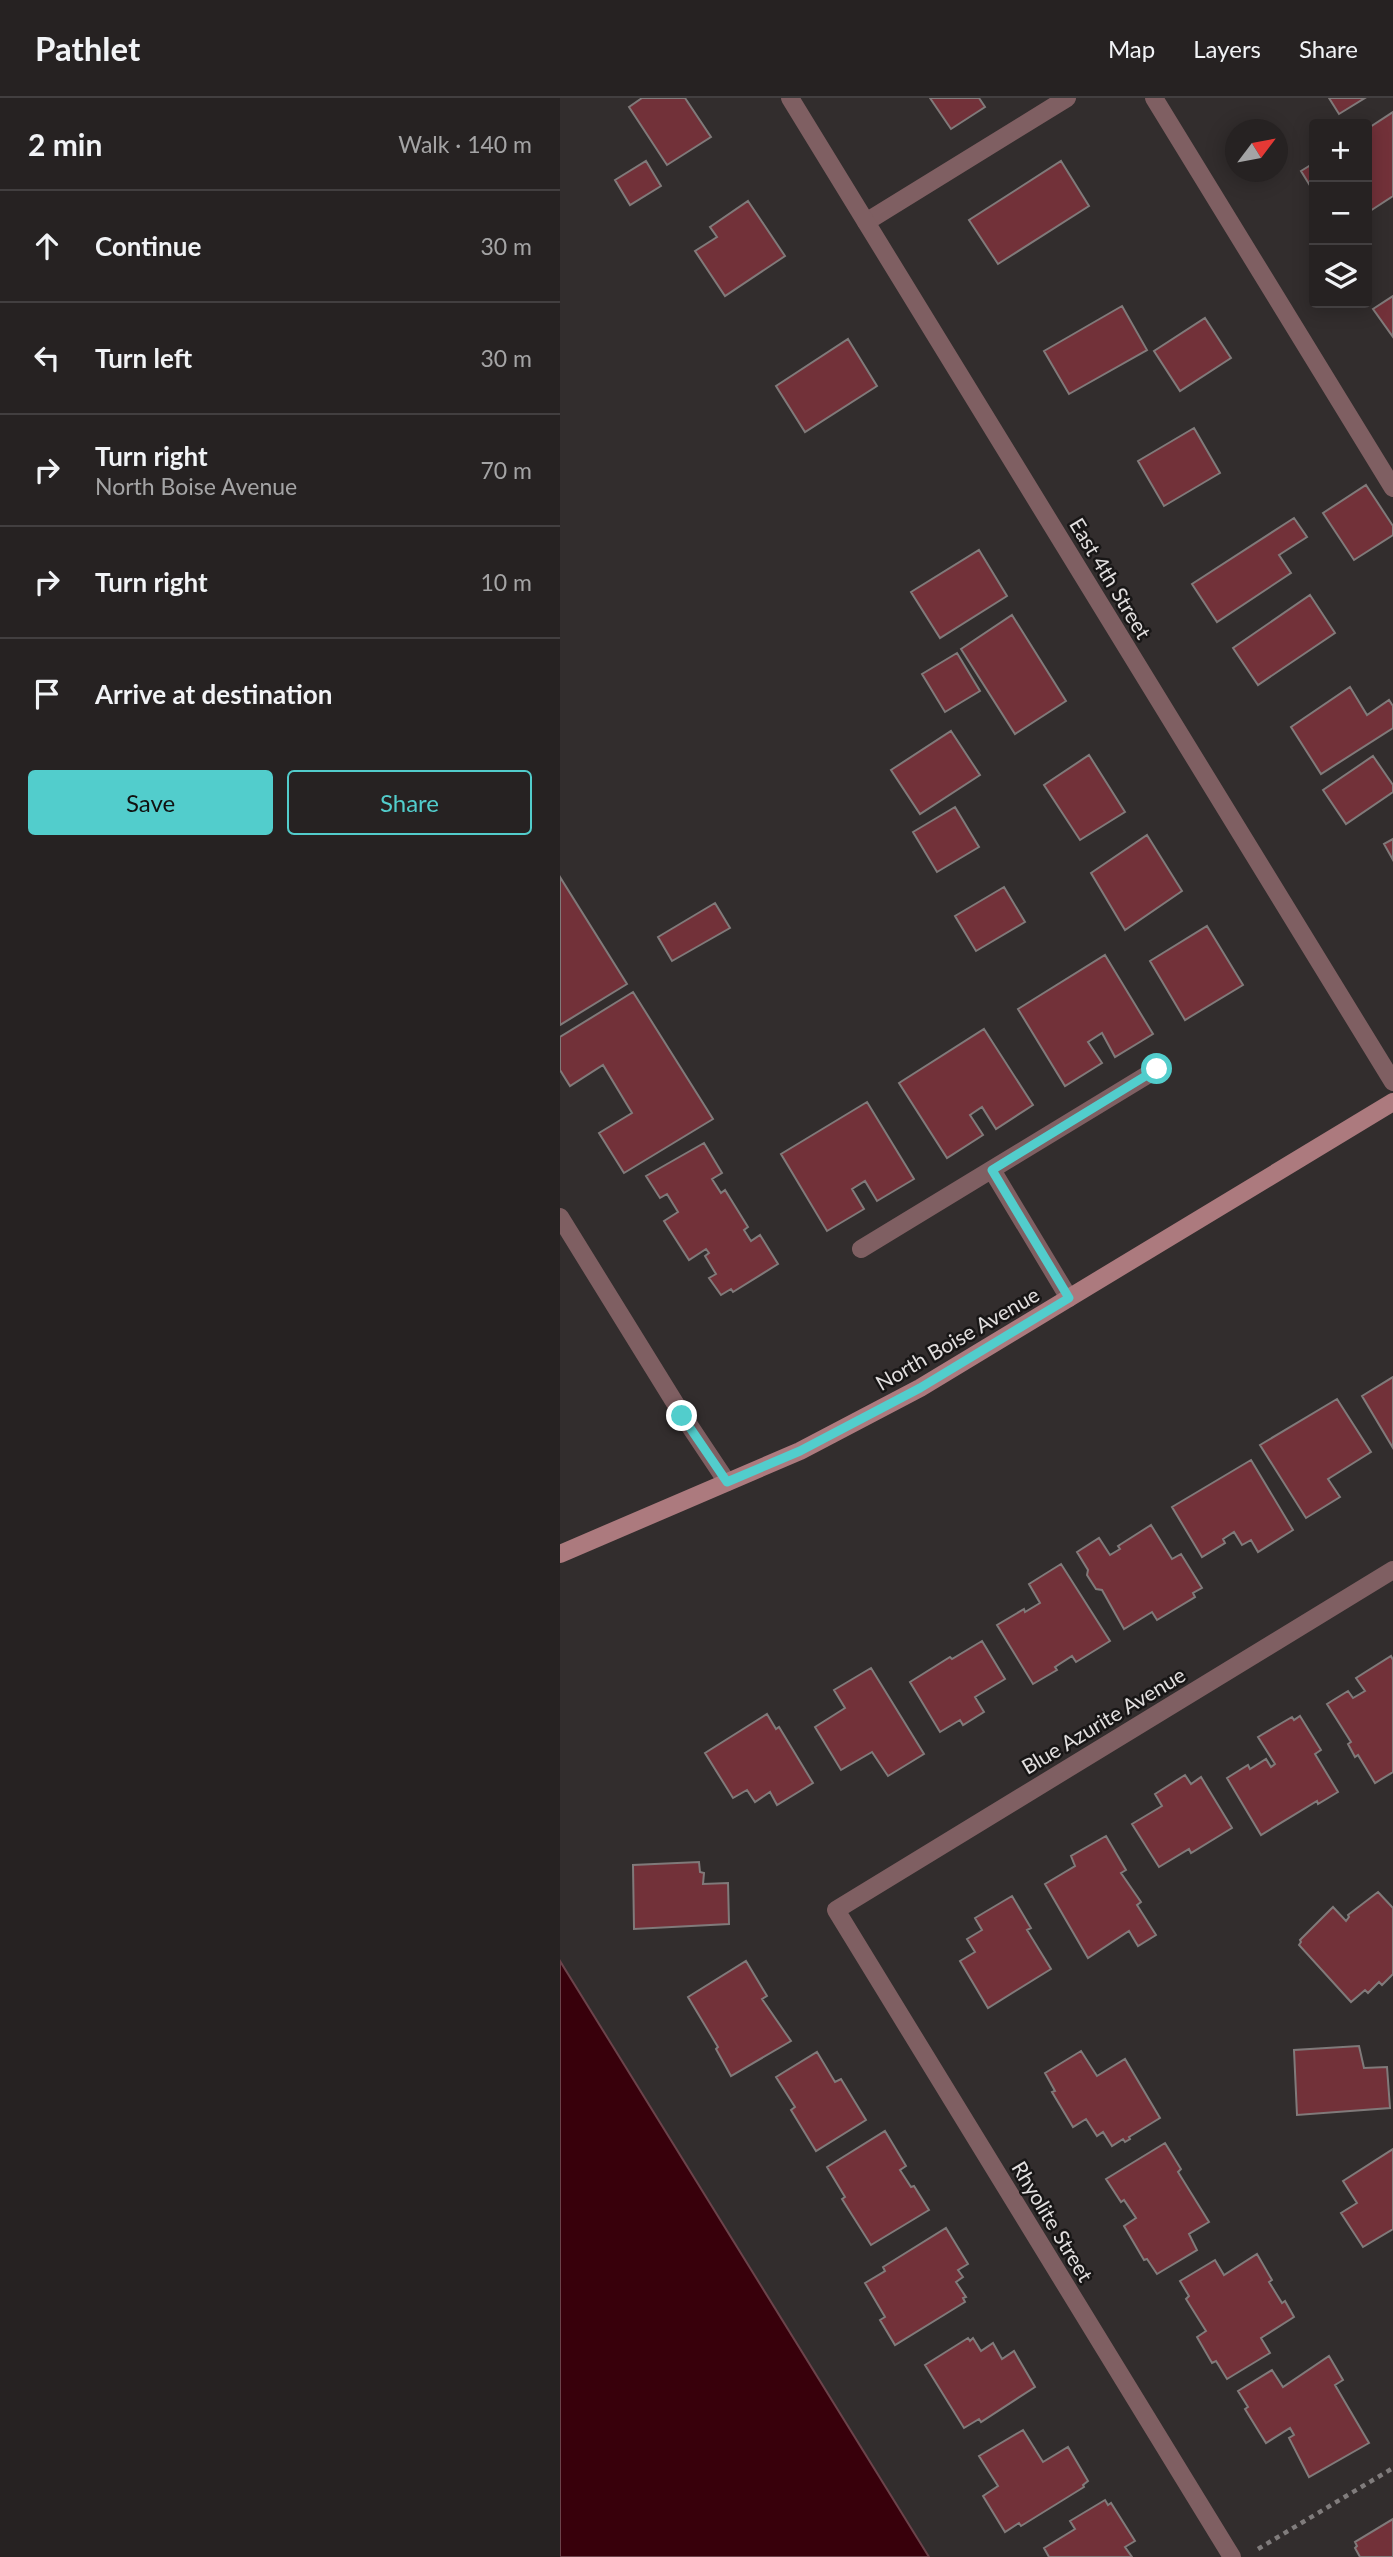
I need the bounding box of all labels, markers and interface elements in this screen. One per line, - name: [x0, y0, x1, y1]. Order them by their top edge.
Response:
- text: Pathlet: [35, 28, 140, 68]
- text: Map: [1108, 34, 1155, 63]
- text: Layers: [1193, 34, 1261, 63]
- text: Share: [1299, 34, 1358, 63]
- north arrow: [1225, 119, 1288, 182]
- map controls: [1309, 119, 1372, 308]
- button: +: [1309, 119, 1372, 182]
- text: 2 min: [28, 126, 102, 162]
- text: Walk · 140 m: [398, 130, 532, 158]
- button: −: [1309, 182, 1372, 245]
- icon: ahead: [28, 227, 66, 265]
- text: Continue: [95, 230, 201, 262]
- text: 30 m: [481, 232, 532, 260]
- button: layers: [1309, 245, 1372, 308]
- icon: left: [28, 339, 66, 377]
- text: Turn left: [95, 342, 192, 374]
- text: 30 m: [481, 344, 532, 372]
- text: Turn right: [95, 440, 208, 472]
- icon: right: [28, 451, 66, 489]
- text: 70 m: [481, 456, 532, 484]
- text: North Boise Avenue: [95, 472, 297, 500]
- street label: East 4th Street: [1065, 513, 1157, 643]
- icon: right: [28, 563, 66, 601]
- text: Turn right: [95, 566, 208, 598]
- text: 10 m: [481, 568, 532, 596]
- icon: arrive: [28, 675, 66, 713]
- text: Arrive at destination: [95, 678, 332, 710]
- button: Save: [28, 770, 273, 835]
- button: Share: [287, 770, 532, 835]
- route start: [1141, 1053, 1172, 1084]
- street label: North Boise Avenue: [871, 1281, 1043, 1395]
- route end: [666, 1400, 697, 1431]
- street label: Blue Azurite Avenue: [1017, 1661, 1189, 1779]
- street label: Rhyolite Street: [1007, 2156, 1099, 2286]

